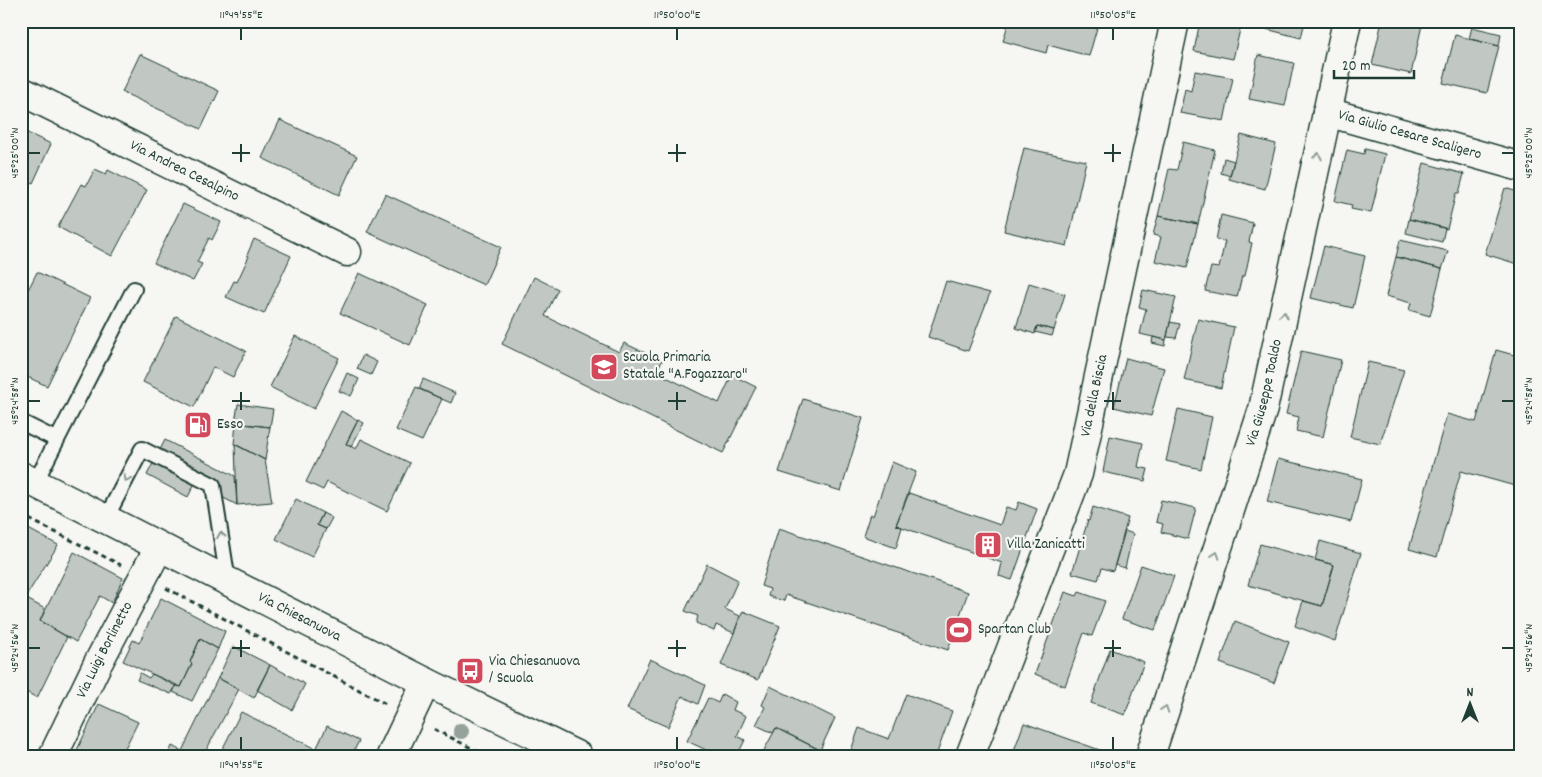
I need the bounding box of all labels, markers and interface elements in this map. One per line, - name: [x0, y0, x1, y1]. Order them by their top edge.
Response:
- text: 11°49'55"E: [220, 7, 263, 24]
- text: 11°50'00"E: [654, 7, 701, 24]
- text: 11°50'05"E: [1090, 7, 1136, 24]
- scale bar: [1334, 48, 1414, 80]
- text: 20 m: [1342, 56, 1370, 78]
- street label: Via Giulio Cesare Scaligero: [1335, 105, 1484, 166]
- text: 45°25'00"N: [7, 128, 24, 178]
- text: 45°25'00"N: [1521, 128, 1538, 178]
- street label: Via Andrea Cesalpino: [126, 135, 243, 208]
- one-way arrow: [1312, 151, 1323, 160]
- one-way arrow: [1278, 310, 1288, 319]
- street label: Via Giuseppe Toaldo: [1241, 337, 1289, 449]
- place label: Scuola Primaria Statale "A.Fogazzaro": [623, 347, 747, 386]
- school or university icon: Scuola Primaria Statale "A.Fogazzaro": [589, 352, 619, 382]
- street label: Via della Biscia: [1075, 352, 1114, 439]
- text: 45°24'58"N: [7, 377, 24, 425]
- text: 45°24'58"N: [1521, 377, 1538, 425]
- fuel station icon: Esso: [183, 410, 213, 440]
- place label: Esso: [217, 414, 243, 436]
- one-way arrow: [123, 473, 133, 482]
- one-way arrow: [217, 530, 227, 539]
- building icon: Villa Zanicatti: [973, 530, 1003, 560]
- place label: Villa Zanicatti: [1007, 534, 1085, 556]
- one-way arrow: [1210, 551, 1220, 560]
- street label: Via Chiesanuova: [254, 587, 345, 648]
- street label: Via Luigi Borlinetto: [71, 598, 139, 702]
- sports icon: Spartan Club: [944, 615, 974, 645]
- place label: Spartan Club: [978, 619, 1051, 641]
- text: 45°24'56"N: [7, 624, 24, 672]
- text: 45°24'56"N: [1521, 624, 1538, 672]
- place label: Via Chiesanuova / Scuola: [489, 651, 581, 690]
- bus stop icon: Via Chiesanuova / Scuola: [455, 656, 485, 686]
- north arrow: [1444, 680, 1494, 730]
- text: N: [1467, 683, 1474, 703]
- one-way arrow: [1159, 706, 1169, 714]
- text: 11°49'55"E: [220, 757, 263, 774]
- text: 11°50'00"E: [654, 757, 701, 774]
- text: 11°50'05"E: [1090, 757, 1136, 774]

